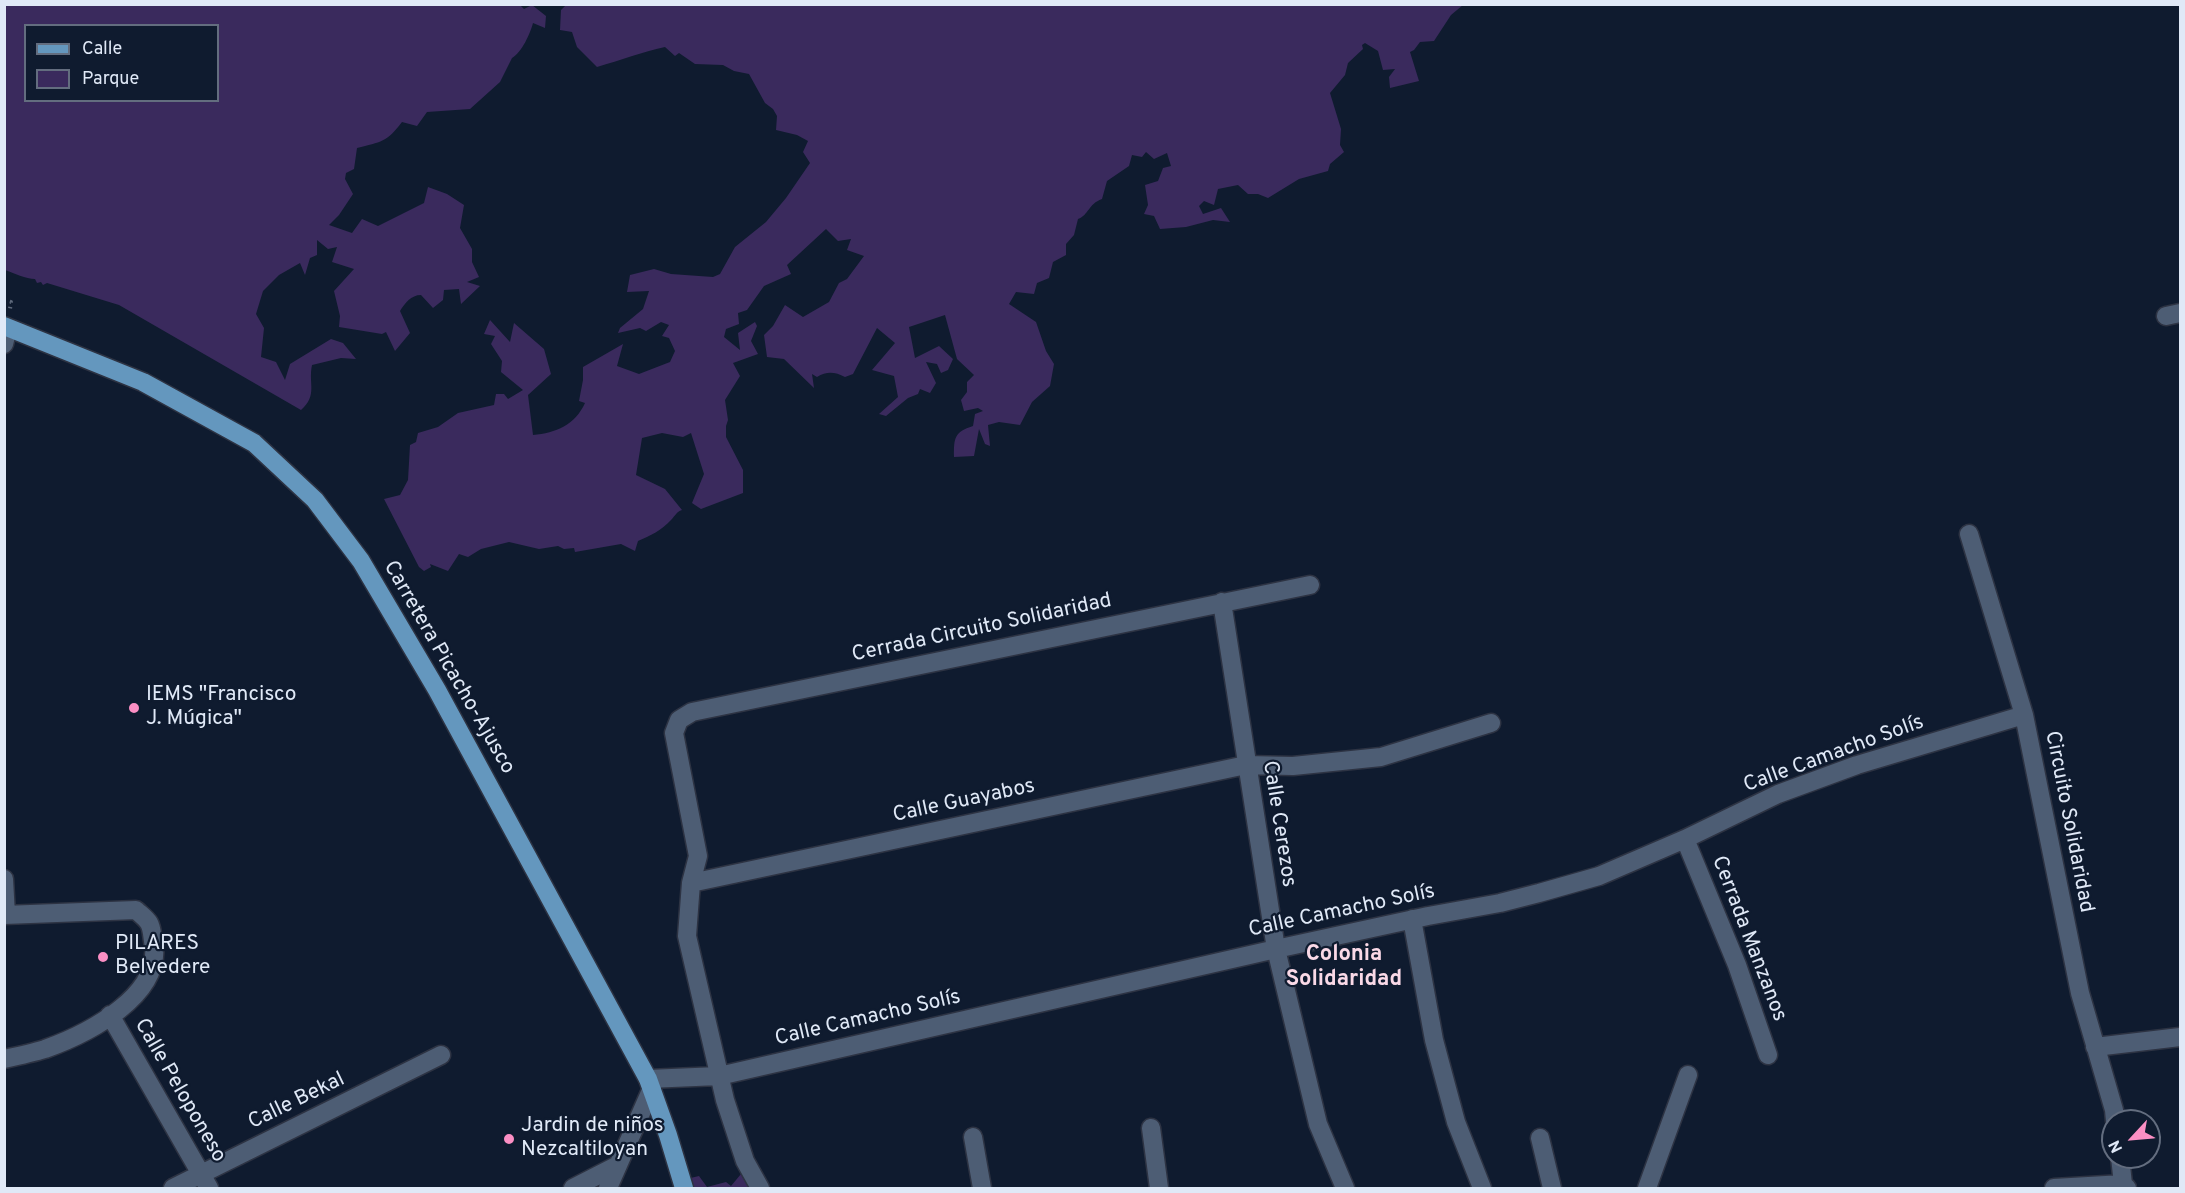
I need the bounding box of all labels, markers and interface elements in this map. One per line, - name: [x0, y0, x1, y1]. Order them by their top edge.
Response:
- legend: [24, 24, 219, 102]
- text: Calle: [82, 38, 122, 61]
- text: Parque: [82, 68, 139, 91]
- street label: Carretera Picacho-Ajusco: [377, 557, 519, 779]
- street label: Cerrada Circuito Solidaridad: [850, 589, 1114, 669]
- place label: IEMS "Francisco J. Múgica": [146, 683, 296, 733]
- marker: IEMS "Francisco J. Múgica": [127, 701, 141, 715]
- street label: Calle Camacho Solís: [1740, 711, 1928, 799]
- street label: Circuito Solidaridad: [2038, 729, 2098, 915]
- street label: Calle Cerezos: [1256, 759, 1300, 889]
- street label: Calle Guayabos: [891, 775, 1037, 829]
- street label: Cerrada Manzanos: [1705, 853, 1791, 1025]
- street label: Calle Camacho Solís: [1246, 880, 1438, 944]
- place label: PILARES Belvedere: [115, 932, 210, 982]
- district label: Colonia Solidaridad: [1286, 943, 1402, 994]
- marker: PILARES Belvedere: [96, 950, 110, 964]
- street label: Calle Camacho Solís: [773, 985, 963, 1053]
- street label: Calle Peloponeso: [128, 1015, 230, 1167]
- street label: Calle Bekal: [245, 1068, 349, 1136]
- north arrow: [2101, 1109, 2161, 1169]
- place label: Jardin de niños Nezcaltiloyan: [521, 1114, 664, 1164]
- marker: Jardin de niños Nezcaltiloyan: [502, 1132, 516, 1146]
- text: N: [2105, 1136, 2128, 1156]

